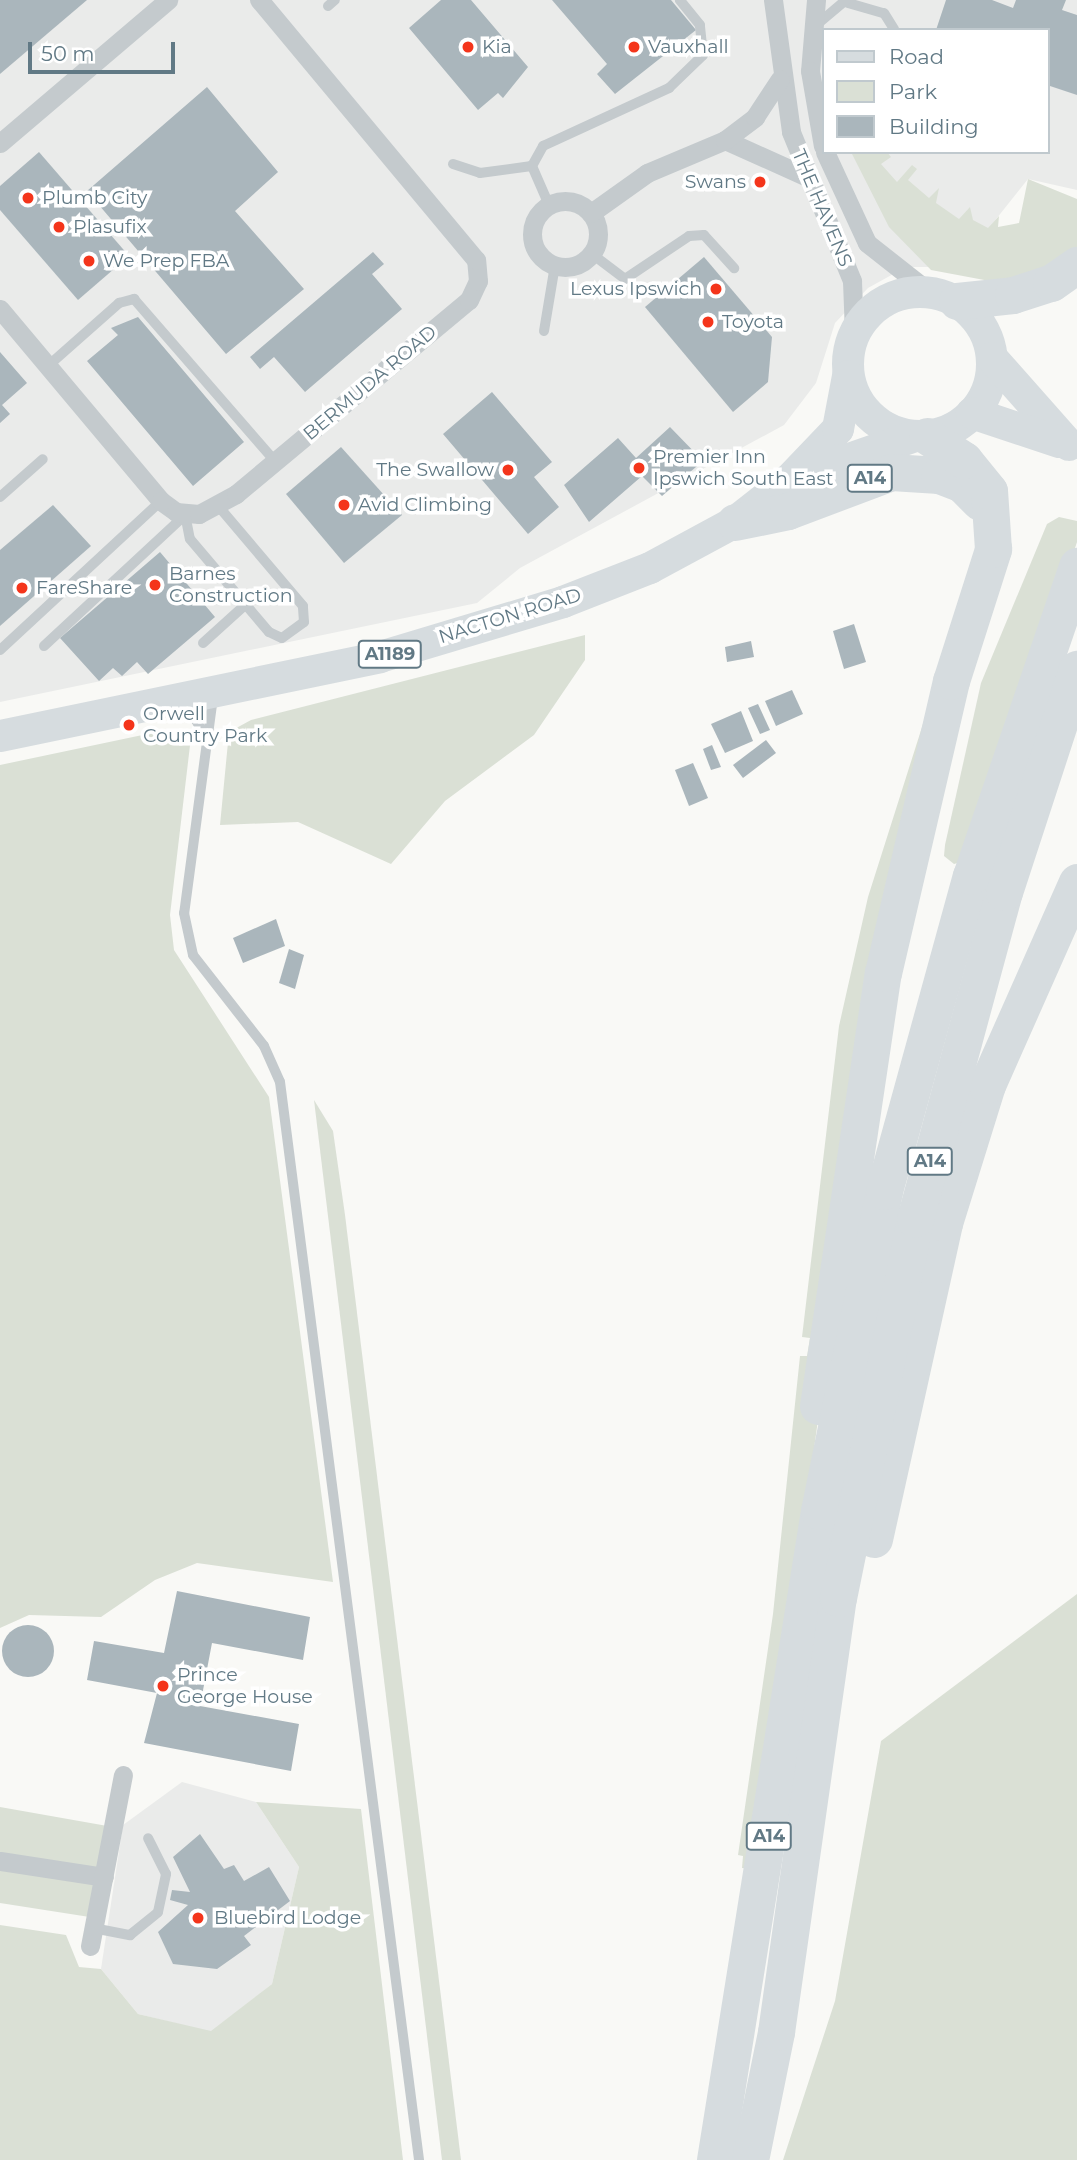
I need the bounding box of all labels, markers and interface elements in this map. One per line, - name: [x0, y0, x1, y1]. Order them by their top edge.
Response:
- scale bar: [32, 28, 178, 72]
- legend: [822, 28, 1049, 154]
- place label: Kia: [482, 36, 512, 58]
- place label: Vauxhall: [648, 36, 729, 58]
- marker: Kia: [460, 39, 476, 55]
- marker: Vauxhall: [626, 39, 642, 55]
- text: 50 m: [41, 41, 95, 66]
- text: Road: [889, 44, 944, 69]
- text: Park: [889, 79, 937, 104]
- text: Building: [889, 114, 979, 139]
- street label: THE HAVENS: [787, 146, 857, 270]
- place label: Swans: [685, 171, 746, 193]
- marker: Swans: [752, 174, 768, 190]
- place label: Plumb City: [42, 187, 147, 209]
- marker: Plumb City: [20, 190, 36, 206]
- place label: Plasufix: [73, 216, 147, 238]
- marker: Plasufix: [51, 219, 67, 235]
- place label: We Prep FBA: [103, 250, 229, 272]
- marker: We Prep FBA: [81, 253, 97, 269]
- place label: Lexus Ipswich: [570, 278, 702, 300]
- marker: Lexus Ipswich: [708, 281, 724, 297]
- place label: Toyota: [722, 311, 784, 333]
- marker: Toyota: [700, 314, 716, 330]
- street label: BERMUDA ROAD: [299, 321, 441, 445]
- place label: Premier Inn Ipswich South East: [653, 446, 834, 490]
- place label: The Swallow: [376, 459, 494, 481]
- marker: Premier Inn Ipswich South East: [631, 460, 647, 476]
- marker: The Swallow: [500, 462, 516, 478]
- road number: A14: [846, 464, 894, 492]
- place label: Avid Climbing: [358, 494, 492, 516]
- marker: Avid Climbing: [336, 497, 352, 513]
- place label: Barnes Construction: [169, 563, 293, 607]
- place label: FareShare: [36, 577, 132, 599]
- marker: Barnes Construction: [147, 577, 163, 593]
- marker: FareShare: [14, 580, 30, 596]
- street label: NACTON ROAD: [436, 583, 584, 649]
- road number: A1189: [357, 640, 423, 668]
- place label: Orwell Country Park: [143, 703, 267, 747]
- marker: Orwell Country Park: [121, 717, 137, 733]
- road number: A14: [906, 1146, 954, 1176]
- place label: Prince George House: [177, 1664, 313, 1708]
- marker: Prince George House: [155, 1678, 171, 1694]
- road number: A14: [744, 1822, 794, 1850]
- place label: Bluebird Lodge: [214, 1907, 361, 1929]
- marker: Bluebird Lodge: [188, 1908, 208, 1928]

